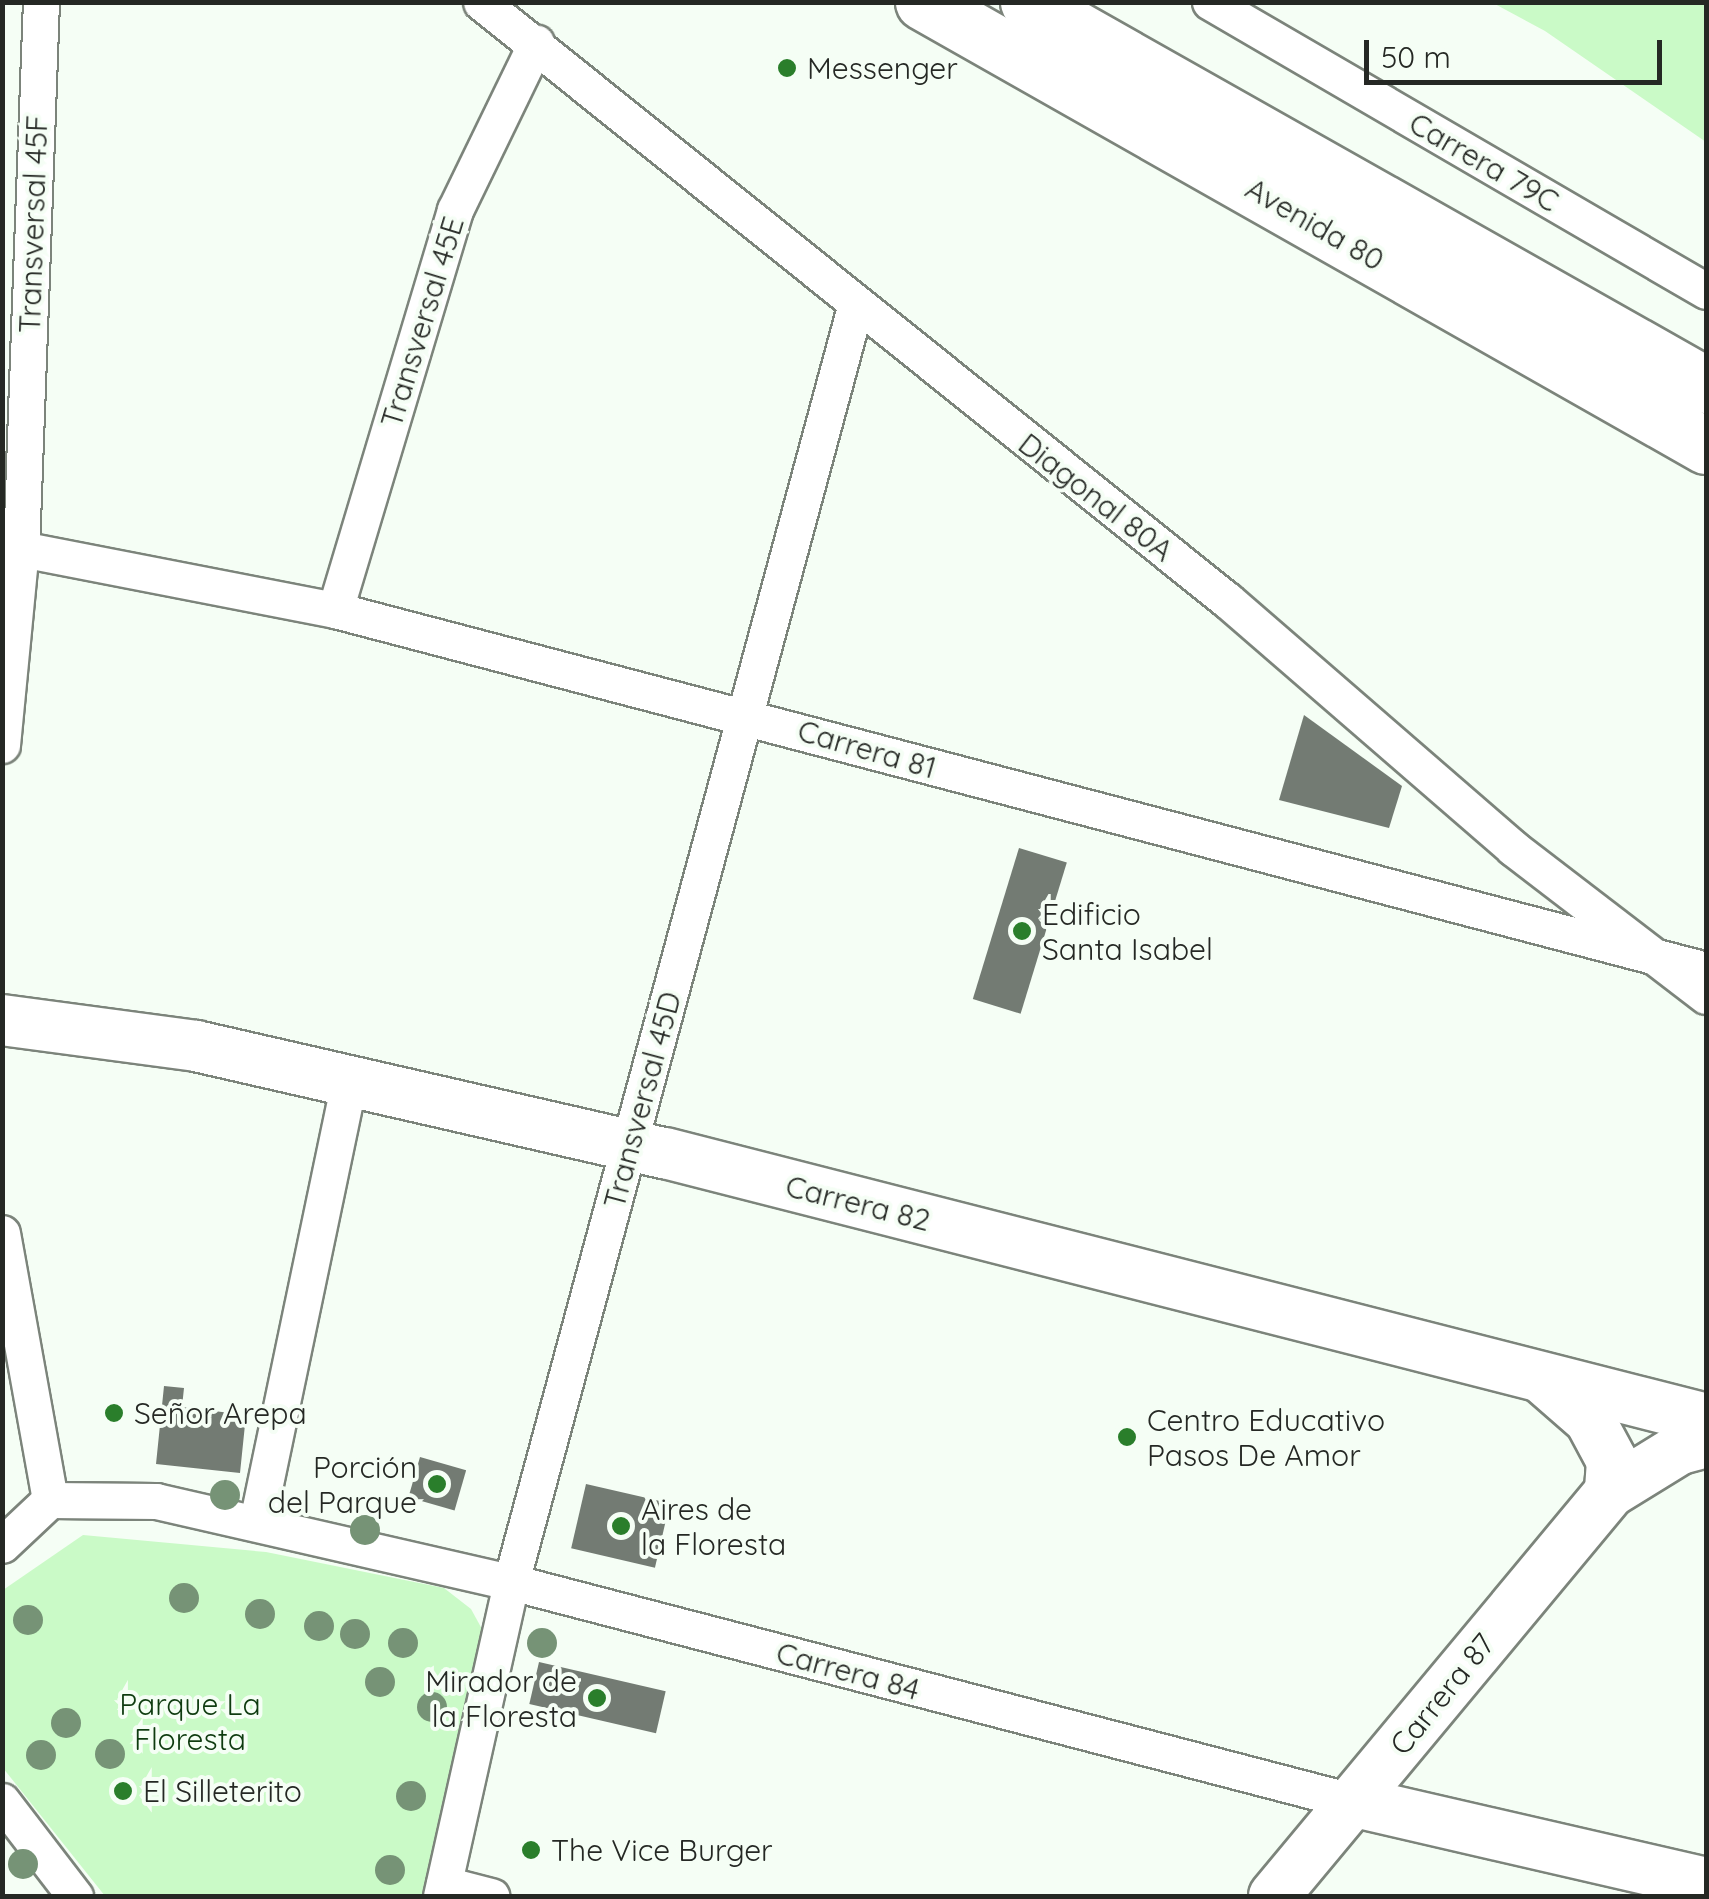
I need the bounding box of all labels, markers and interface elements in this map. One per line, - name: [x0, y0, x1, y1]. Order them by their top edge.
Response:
- scale bar: [1369, 20, 1666, 82]
- text: 50 m: [1381, 38, 1451, 76]
- place label: Messenger: [807, 50, 958, 86]
- marker: Messenger: [776, 57, 798, 79]
- street label: Carrera 79C: [1403, 105, 1565, 219]
- street label: Transversal 45F: [11, 114, 55, 334]
- street label: Avenida 80: [1239, 170, 1391, 278]
- street label: Transversal 45E: [373, 212, 471, 432]
- street label: Diagonal 80A: [1012, 425, 1180, 569]
- street label: Carrera 81: [794, 712, 940, 786]
- place label: Edificio Santa Isabel: [1042, 896, 1213, 966]
- marker: Edificio Santa Isabel: [1011, 920, 1033, 942]
- street label: Transversal 45D: [596, 988, 688, 1212]
- street label: Carrera 82: [782, 1168, 934, 1238]
- place label: Señor Arepa: [134, 1395, 307, 1431]
- marker: Señor Arepa: [103, 1402, 125, 1424]
- place label: Centro Educativo Pasos De Amor: [1147, 1402, 1385, 1472]
- marker: Centro Educativo Pasos De Amor: [1116, 1426, 1138, 1448]
- place label: Porción del Parque: [268, 1449, 417, 1520]
- marker: Porción del Parque: [426, 1473, 448, 1495]
- place label: Aires de la Floresta: [641, 1491, 786, 1562]
- marker: Aires de la Floresta: [610, 1515, 632, 1537]
- street label: Carrera 87: [1382, 1626, 1502, 1762]
- street label: Carrera 84: [772, 1635, 924, 1707]
- place label: Mirador de la Floresta: [425, 1663, 577, 1734]
- park label: Parque La Floresta: [119, 1686, 261, 1756]
- marker: Mirador de la Floresta: [586, 1687, 608, 1709]
- place label: El Silleterito: [143, 1773, 302, 1809]
- marker: El Silleterito: [112, 1780, 134, 1802]
- place label: The Vice Burger: [551, 1832, 773, 1868]
- marker: The Vice Burger: [520, 1839, 542, 1861]

